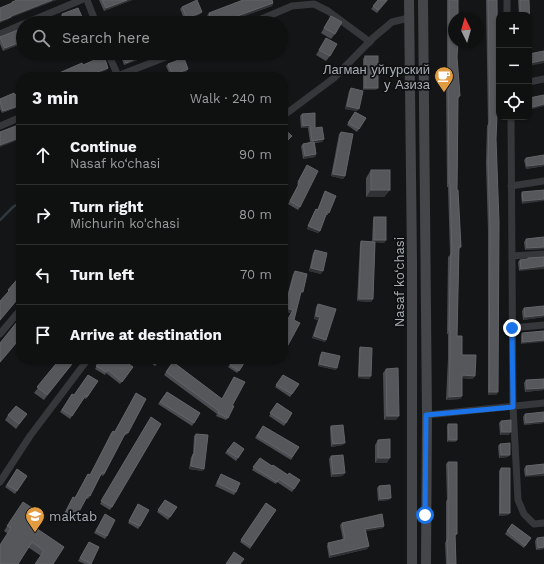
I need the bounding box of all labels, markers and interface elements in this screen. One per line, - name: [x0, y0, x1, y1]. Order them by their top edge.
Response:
- north arrow: [448, 12, 484, 48]
- map controls: [496, 12, 532, 120]
- button: +: [496, 12, 532, 48]
- search box: [16, 16, 288, 60]
- icon: search: [30, 27, 52, 49]
- text: Search here: [62, 29, 150, 47]
- button: −: [496, 48, 532, 84]
- place label: Лагман уйгурский у Азиза: [323, 62, 431, 92]
- cafe icon: Лагман уйгурский у Азиза: [433, 65, 455, 93]
- button: locate: [496, 84, 532, 120]
- text: 3 min: [32, 88, 78, 108]
- text: Walk · 240 m: [190, 91, 272, 106]
- text: Continue: [70, 138, 137, 156]
- icon: ahead: [32, 144, 54, 166]
- text: 90 m: [239, 147, 272, 162]
- text: Nasaf ko‘chasi: [70, 156, 160, 171]
- text: Turn right: [70, 198, 143, 216]
- icon: right: [32, 204, 54, 226]
- text: 80 m: [239, 207, 272, 222]
- text: Michurin ko'chasi: [70, 216, 180, 231]
- street label: Nasaf ko‘chasi: [392, 237, 407, 327]
- icon: left: [32, 264, 54, 286]
- text: Turn left: [70, 266, 134, 284]
- text: 70 m: [240, 267, 272, 282]
- route end: [503, 319, 521, 337]
- icon: arrive: [32, 324, 54, 346]
- text: Arrive at destination: [70, 326, 222, 344]
- school or university icon: maktab: [24, 505, 46, 533]
- route start: [416, 506, 434, 524]
- place label: maktab: [49, 509, 97, 524]

